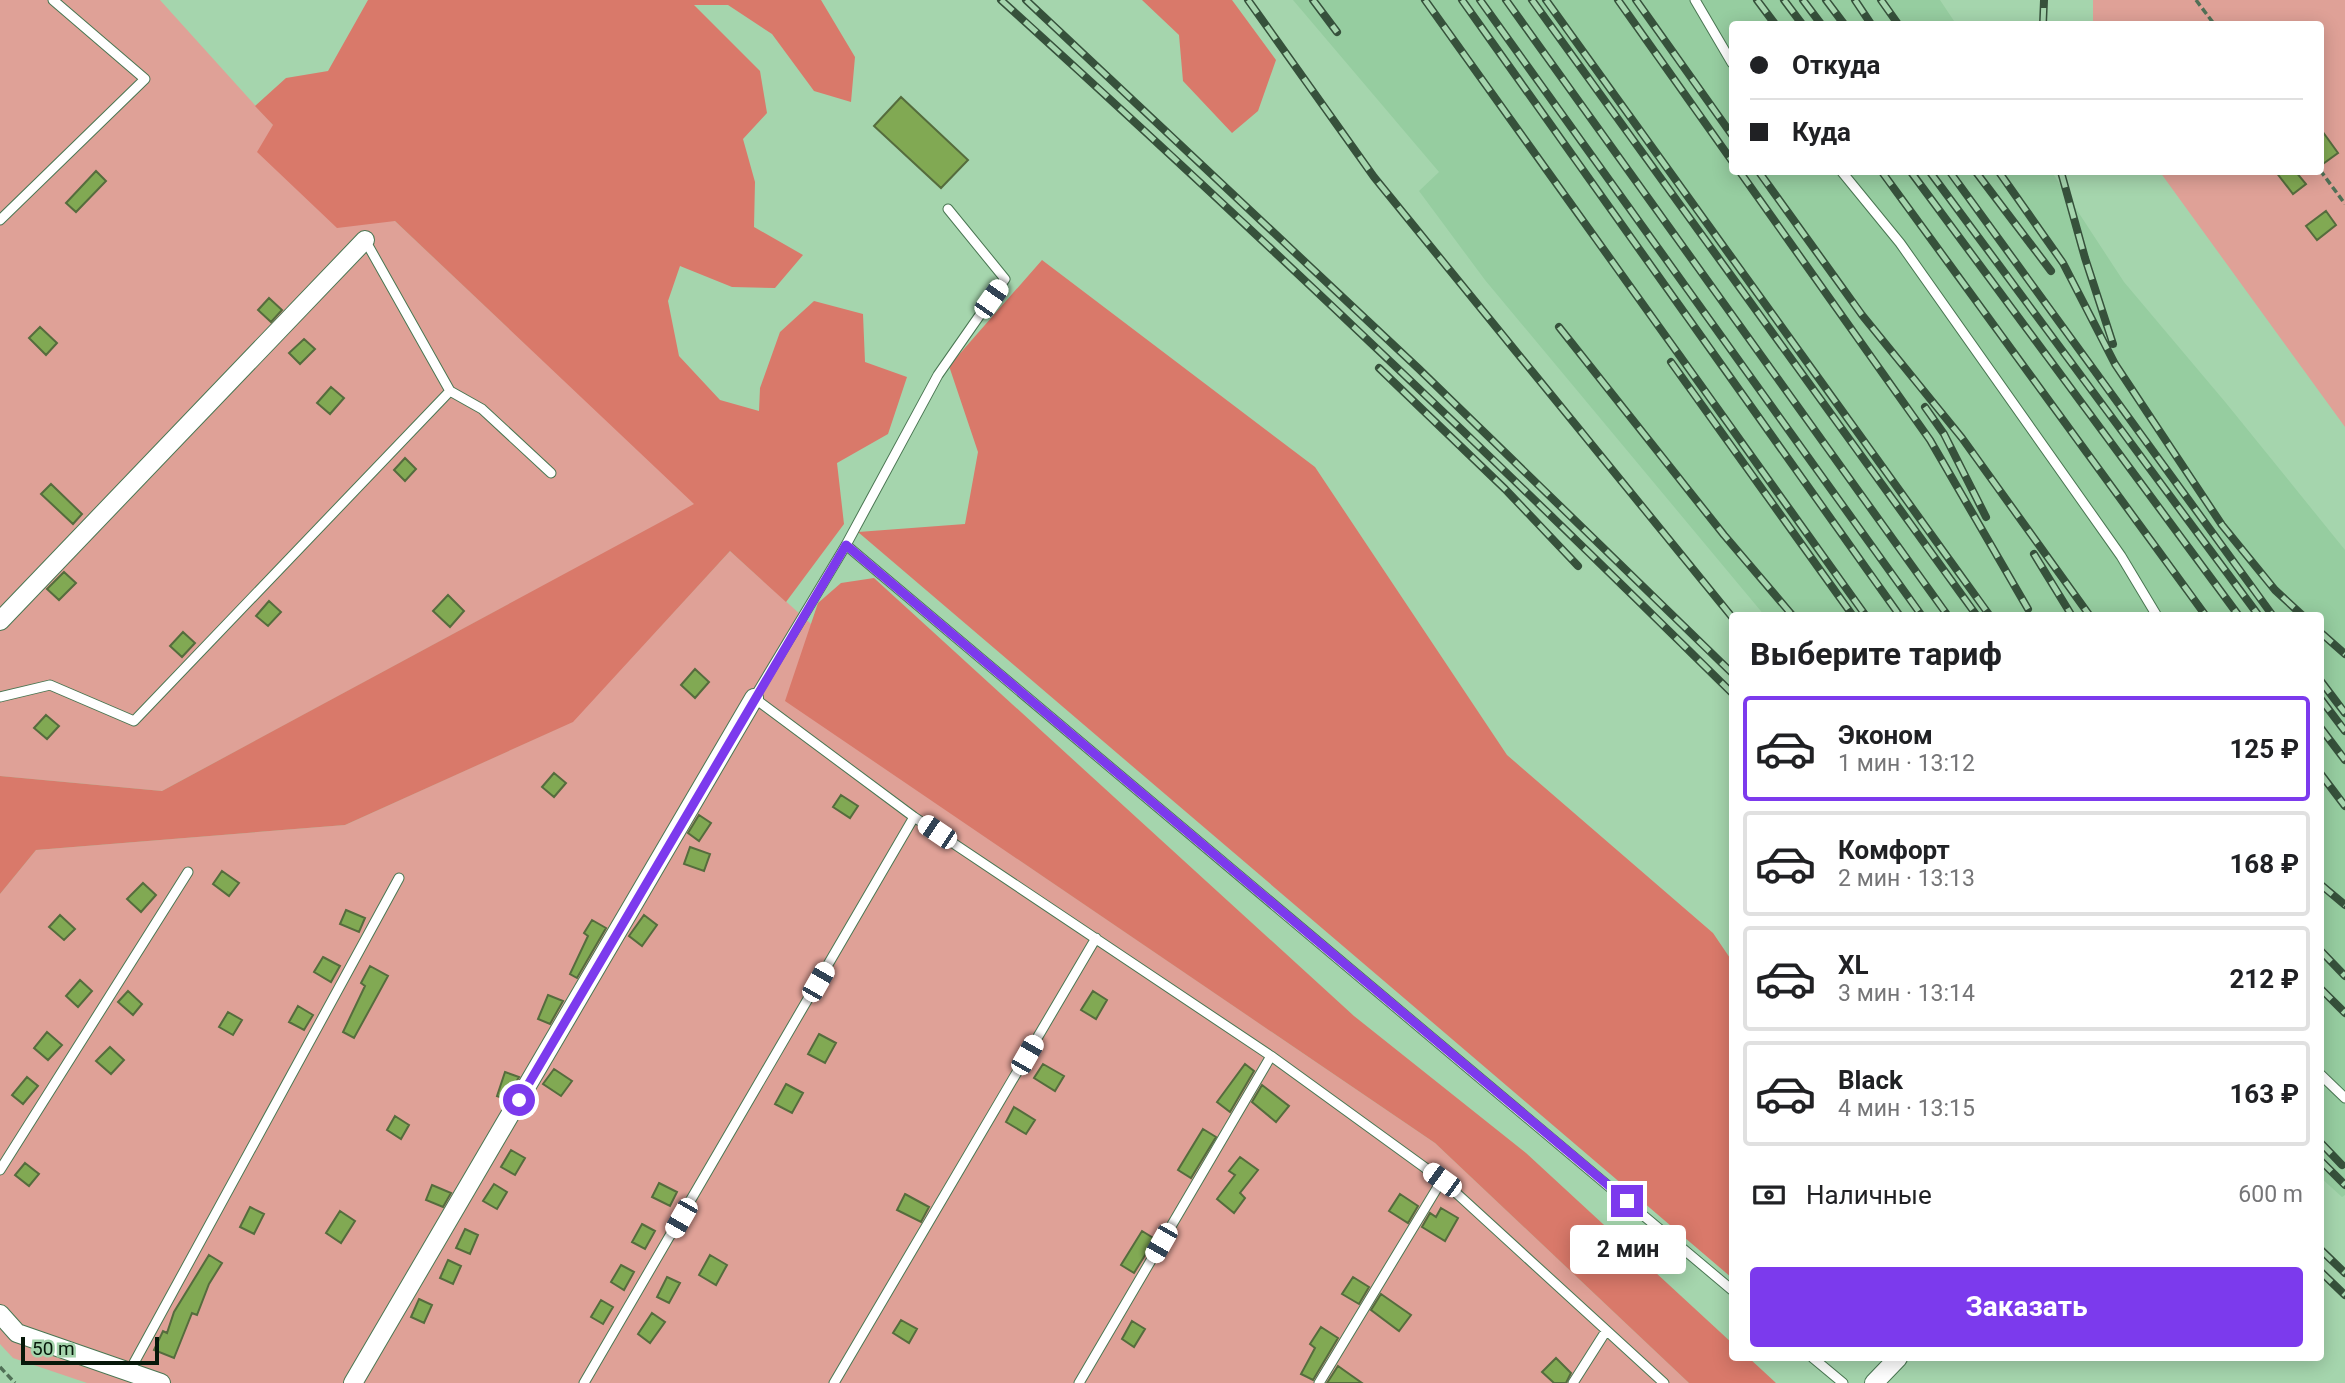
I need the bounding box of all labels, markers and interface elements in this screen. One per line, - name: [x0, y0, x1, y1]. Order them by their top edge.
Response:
- text: Откуда: [1792, 50, 1881, 80]
- text: Куда: [1792, 117, 1851, 147]
- car: [971, 276, 1012, 322]
- text: Выберите тариф: [1750, 635, 2002, 673]
- icon: car: [1754, 717, 1817, 780]
- text: Эконом: [1838, 720, 1933, 750]
- text: 125 ₽: [2229, 734, 2299, 764]
- text: 1 мин · 13:12: [1838, 750, 1975, 777]
- car: [914, 812, 961, 852]
- icon: car: [1754, 832, 1817, 895]
- text: Комфорт: [1838, 835, 1950, 865]
- text: 168 ₽: [2229, 849, 2299, 879]
- text: 2 мин · 13:13: [1838, 865, 1975, 892]
- icon: car: [1754, 947, 1817, 1010]
- text: XL: [1838, 950, 1869, 980]
- car: [799, 959, 838, 1005]
- text: 212 ₽: [2229, 964, 2299, 994]
- text: 3 мин · 13:14: [1838, 980, 1975, 1007]
- car: [1008, 1032, 1047, 1078]
- icon: car: [1754, 1062, 1817, 1125]
- text: Black: [1838, 1065, 1903, 1095]
- text: 163 ₽: [2229, 1079, 2299, 1109]
- route start: [503, 1084, 535, 1116]
- text: 4 мин · 13:15: [1838, 1095, 1975, 1122]
- car: [1419, 1159, 1466, 1201]
- icon: cash: [1750, 1176, 1788, 1214]
- text: Наличные: [1806, 1180, 1932, 1210]
- text: 600 m: [2238, 1181, 2303, 1208]
- route end: [1611, 1185, 1643, 1217]
- car: [662, 1195, 701, 1241]
- car: [1142, 1220, 1181, 1266]
- callout: 2 мин: [1569, 1226, 1685, 1274]
- text: 2 мин: [1597, 1236, 1659, 1263]
- button: Заказать: [1750, 1267, 2303, 1347]
- scale bar: [21, 1334, 159, 1366]
- text: 50 m: [32, 1337, 75, 1360]

